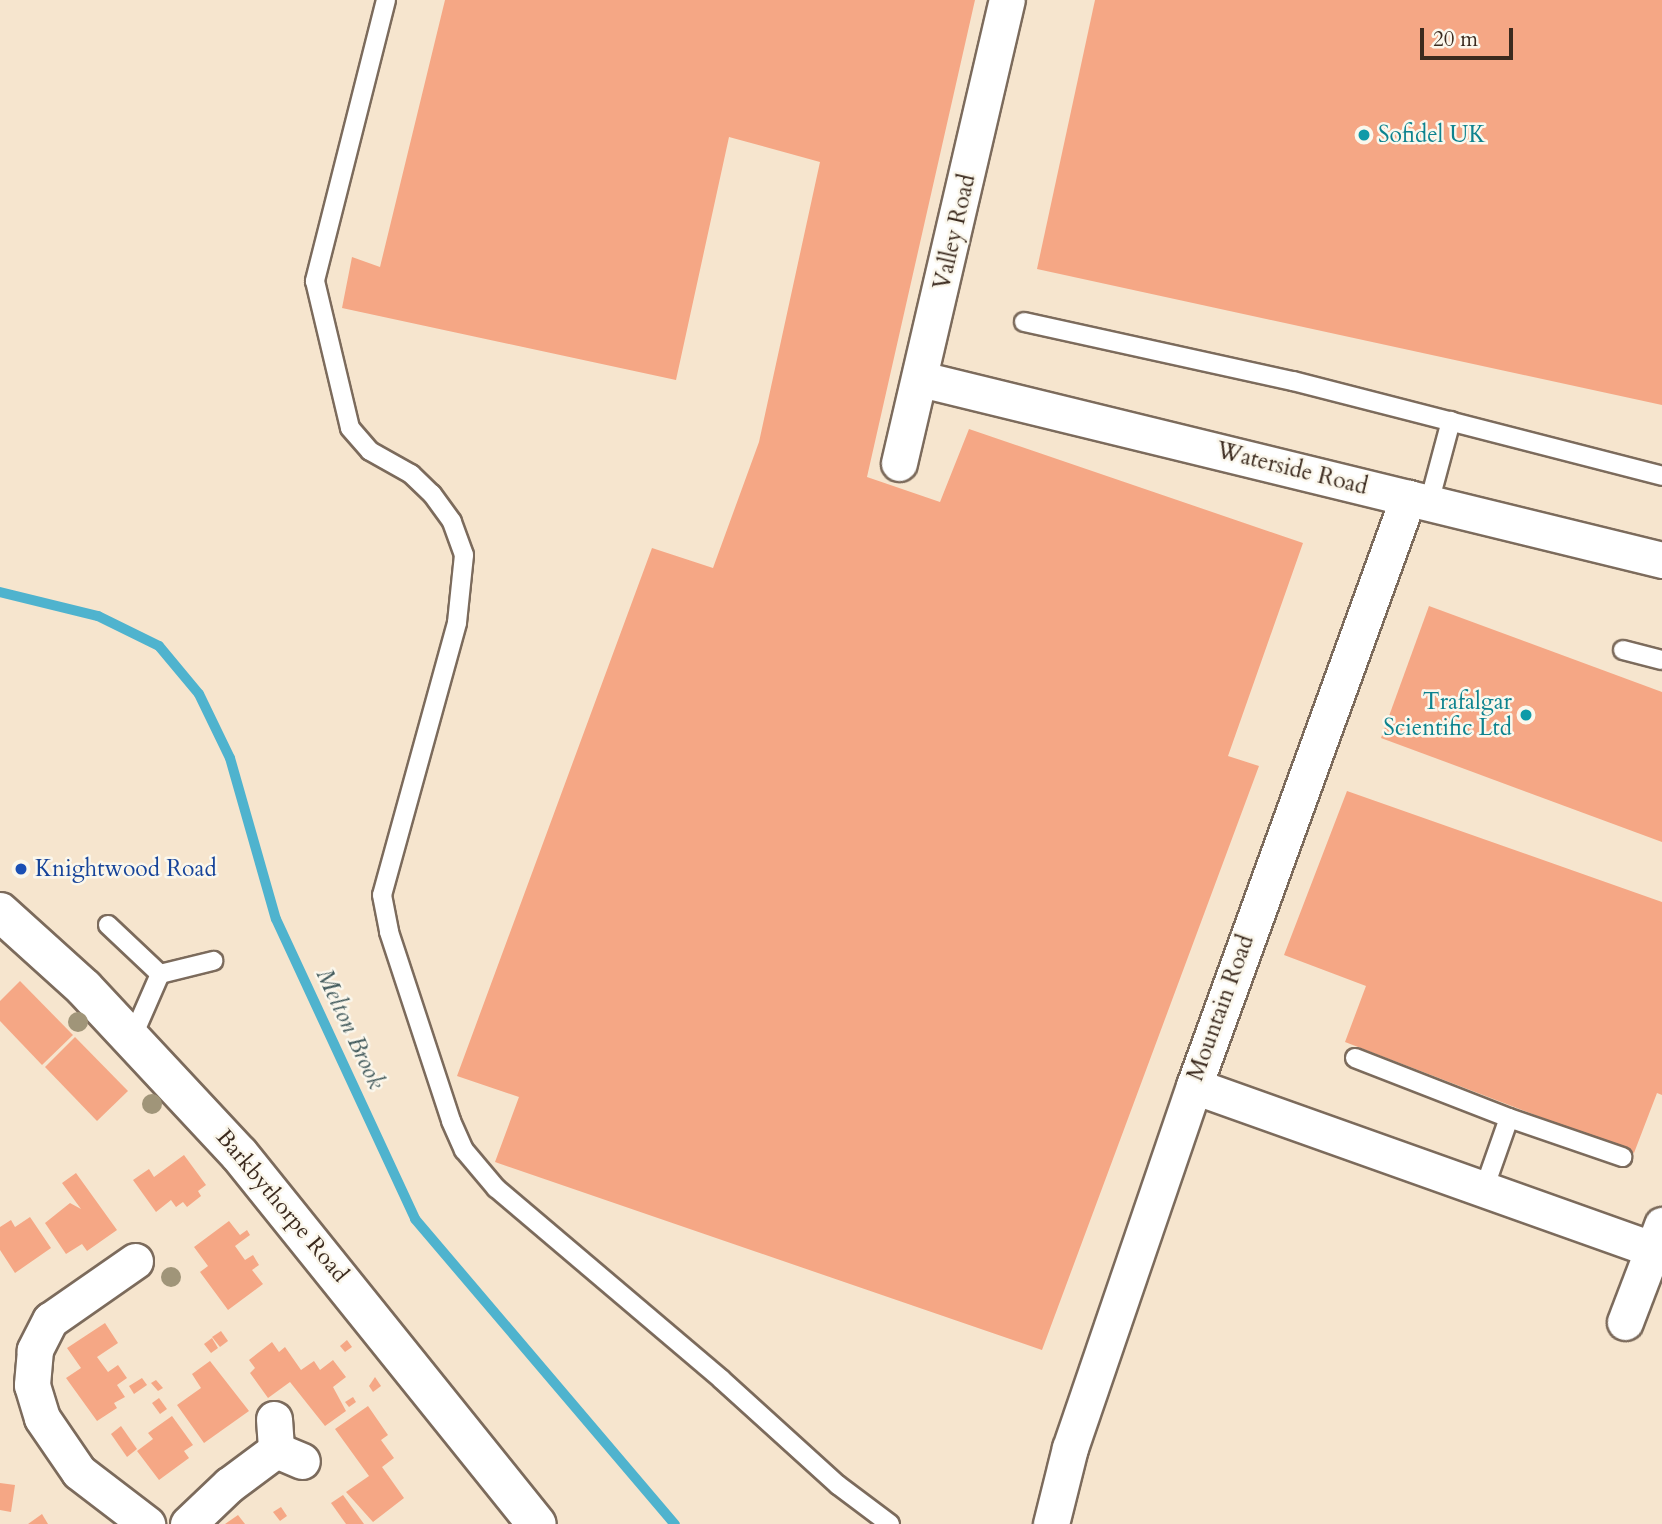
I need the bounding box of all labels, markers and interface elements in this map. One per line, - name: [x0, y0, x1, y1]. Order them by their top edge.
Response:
- scale bar: [1424, 14, 1517, 58]
- text: 20 m: [1433, 25, 1478, 54]
- place label: Sofidel UK: [1378, 121, 1486, 149]
- marker: Sofidel UK: [1356, 127, 1372, 143]
- street label: Valley Road: [928, 171, 982, 293]
- street label: Waterside Road: [1213, 437, 1371, 501]
- place label: Trafalgar Scientific Ltd: [1383, 688, 1512, 742]
- marker: Trafalgar Scientific Ltd: [1518, 707, 1534, 723]
- place label: Knightwood Road: [35, 855, 217, 883]
- marker: Knightwood Road: [13, 861, 29, 877]
- street label: Mountain Road: [1182, 931, 1260, 1085]
- water label: Melton Brook: [310, 964, 390, 1094]
- street label: Barkbythorpe Road: [210, 1124, 354, 1288]

